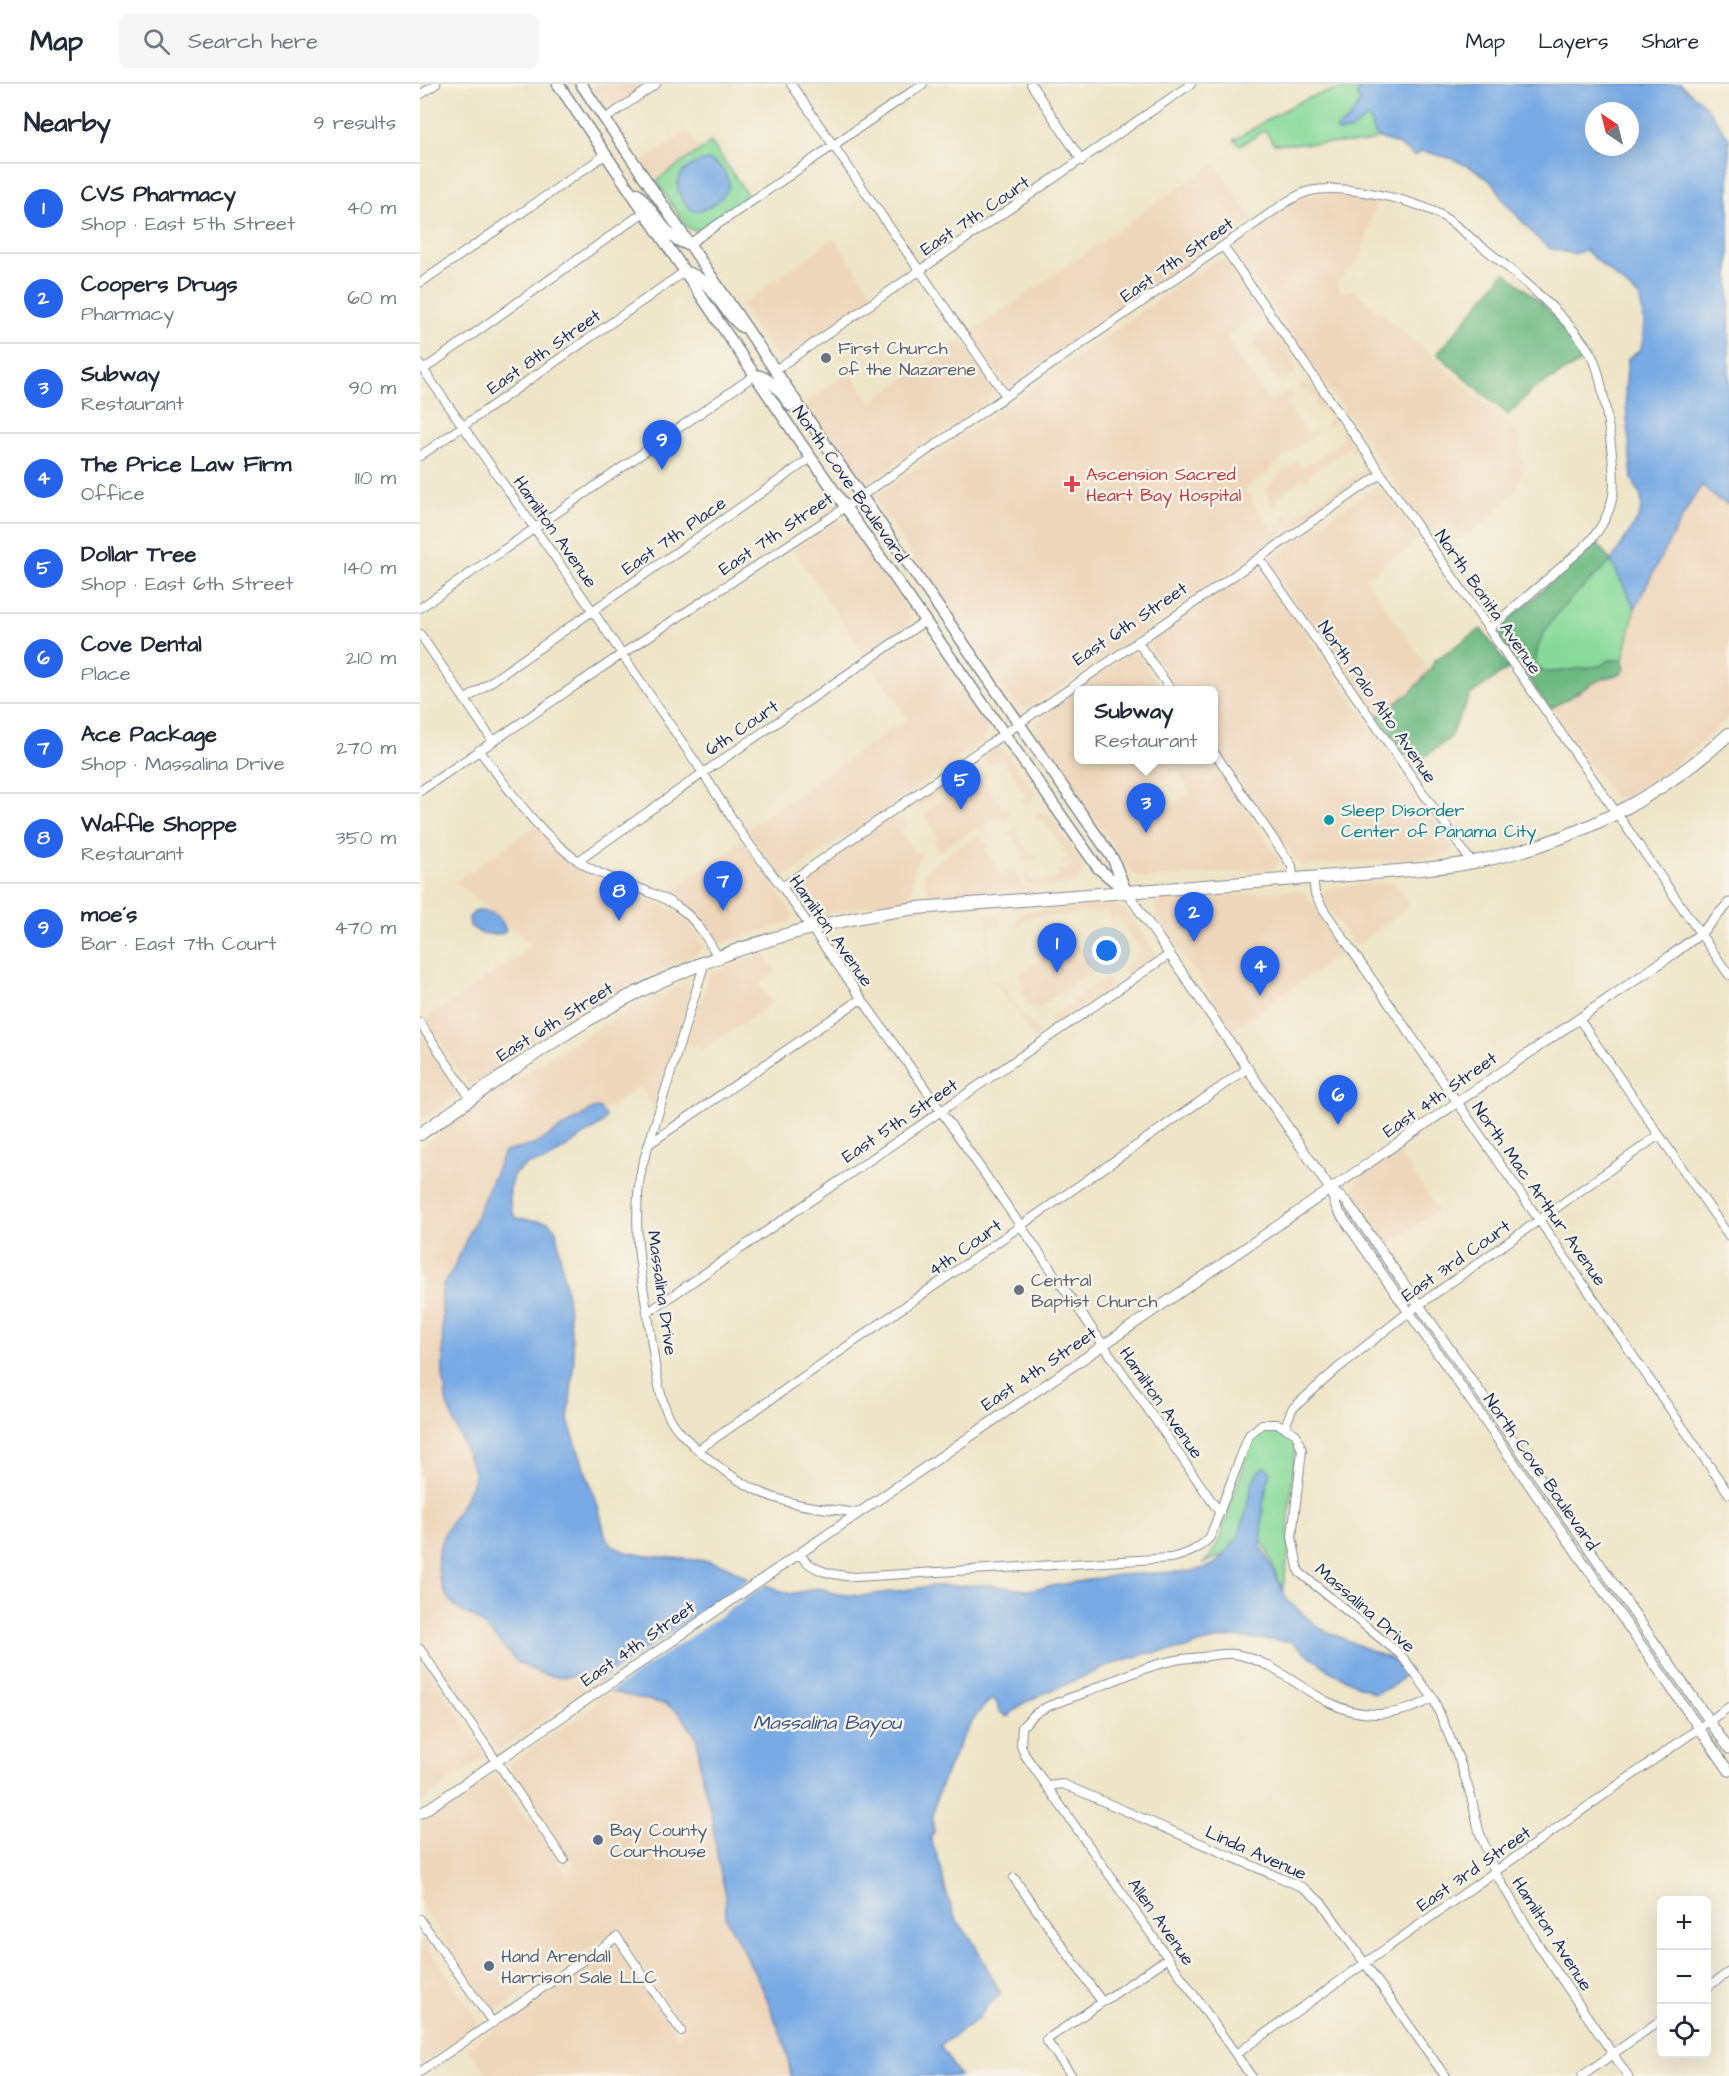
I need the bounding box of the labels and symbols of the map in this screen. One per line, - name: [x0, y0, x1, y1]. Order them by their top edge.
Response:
- north arrow: [1585, 102, 1639, 156]
- street label: East 7th Court: [915, 170, 1035, 262]
- street label: East 7th Street: [1115, 211, 1239, 308]
- street label: East 8th Street: [482, 303, 607, 401]
- place label: First Church of the Nazarene: [838, 336, 976, 382]
- marker: First Church of the Nazarene: [819, 351, 833, 365]
- street label: North Cove Boulevard: [786, 401, 914, 567]
- pin: 9: [642, 420, 682, 470]
- place label: Ascension Sacred Heart Bay Hospital: [1086, 462, 1241, 509]
- street label: Hamilton Avenue: [507, 471, 603, 593]
- marker: Ascension Sacred Heart Bay Hospital: [1063, 475, 1081, 493]
- street label: East 7th Street: [714, 486, 839, 582]
- street label: East 7th Place: [617, 491, 732, 581]
- street label: North Bonita Avenue: [1429, 525, 1548, 680]
- street label: East 6th Street: [1068, 576, 1193, 672]
- street label: North Palo Alto Avenue: [1311, 616, 1443, 788]
- street label: 6th Court: [700, 694, 784, 762]
- pin: 5: [942, 760, 980, 810]
- pin: 3: [1126, 784, 1166, 833]
- place label: Sleep Disorder Center of Panama City: [1341, 798, 1537, 845]
- marker: Sleep Disorder Center of Panama City: [1322, 813, 1336, 827]
- pin: 7: [704, 862, 742, 911]
- street label: Hamilton Avenue: [783, 870, 879, 992]
- pin: 8: [600, 872, 638, 921]
- pin: 2: [1174, 892, 1214, 942]
- pin: 1: [1038, 924, 1076, 973]
- your location: [1092, 936, 1121, 965]
- pin: 4: [1240, 946, 1280, 996]
- street label: East 6th Street: [492, 976, 619, 1068]
- street label: East 4th Street: [1378, 1046, 1503, 1144]
- street label: East 5th Street: [837, 1072, 964, 1169]
- pin: 6: [1318, 1076, 1358, 1125]
- street label: North Mac Arthur Avenue: [1466, 1097, 1612, 1291]
- street label: 4th Court: [923, 1213, 1008, 1283]
- street label: East 3rd Court: [1396, 1214, 1516, 1308]
- street label: Massalina Drive: [641, 1229, 683, 1357]
- place label: Central Baptist Church: [1031, 1268, 1158, 1314]
- marker: Central Baptist Church: [1012, 1283, 1026, 1297]
- street label: East 4th Street: [976, 1321, 1102, 1417]
- street label: Hamilton Avenue: [1113, 1342, 1209, 1464]
- street label: North Cove Boulevard: [1477, 1389, 1605, 1555]
- street label: Massalina Drive: [1309, 1557, 1421, 1659]
- street label: East 4th Street: [576, 1595, 701, 1693]
- water label: Massalina Bayou: [753, 1709, 903, 1738]
- place label: Bay County Courthouse: [610, 1818, 707, 1864]
- street label: Linda Avenue: [1201, 1820, 1311, 1887]
- street label: East 3rd Street: [1412, 1820, 1537, 1918]
- marker: Bay County Courthouse: [591, 1833, 605, 1847]
- street label: Hamilton Avenue: [1506, 1872, 1598, 1996]
- street label: Allen Avenue: [1122, 1873, 1201, 1971]
- place label: Hand Arendall Harrison Sale LLC: [501, 1944, 657, 1990]
- marker: Hand Arendall Harrison Sale LLC: [482, 1959, 496, 1973]

